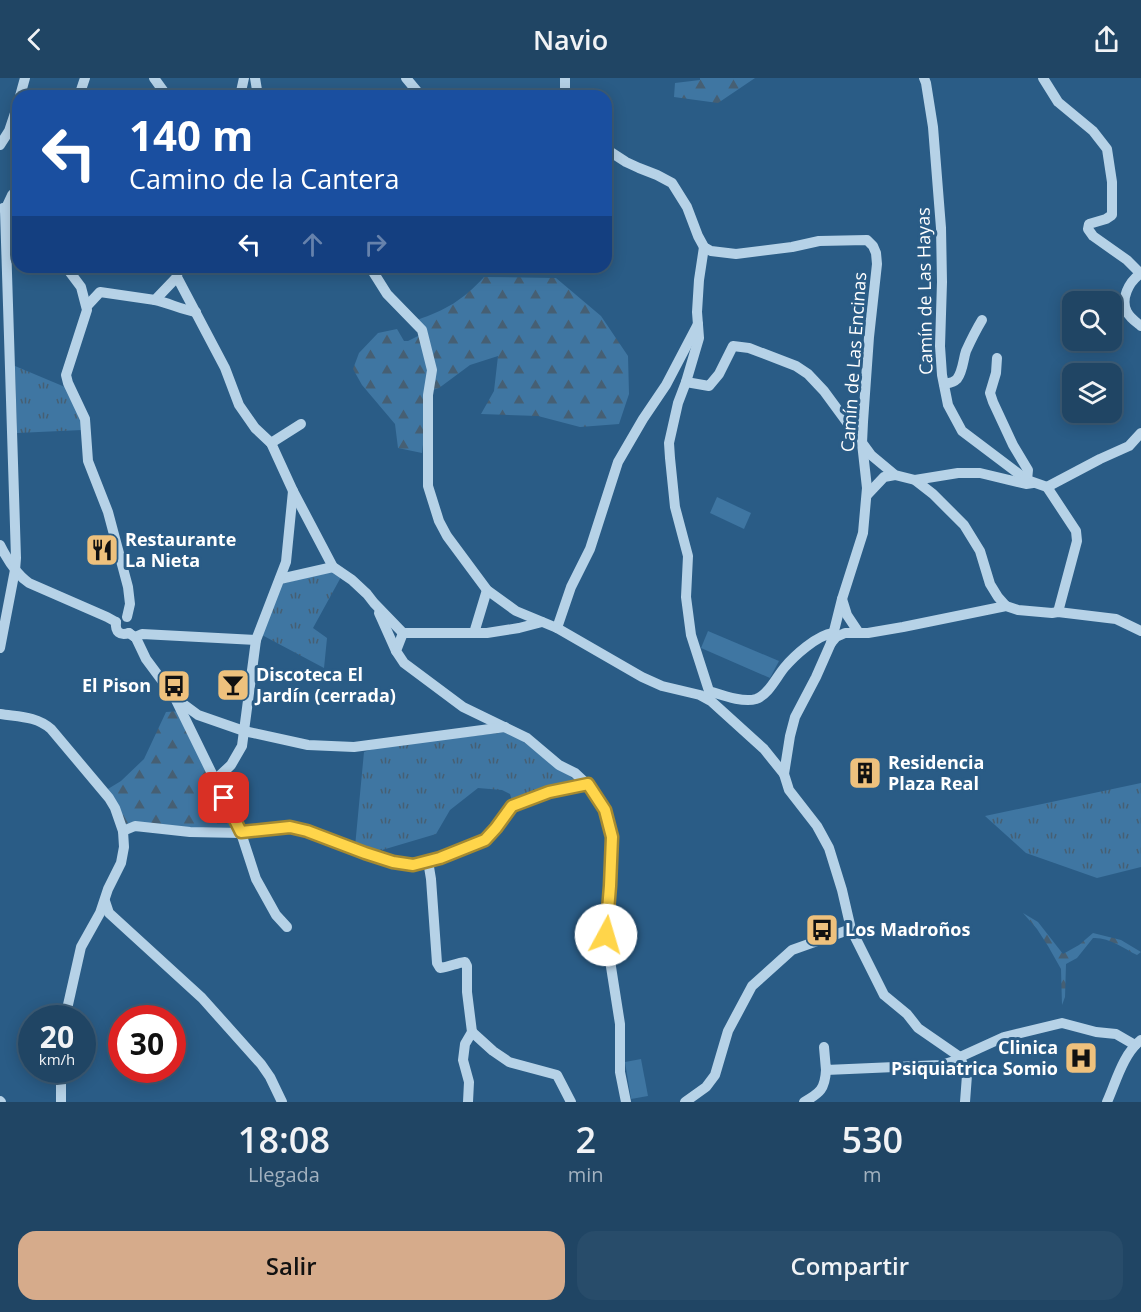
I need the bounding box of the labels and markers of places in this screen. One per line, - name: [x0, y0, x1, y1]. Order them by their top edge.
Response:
- place label: Restaurante La Nieta: [125, 527, 236, 572]
- restaurant icon: Restaurante La Nieta: [84, 532, 120, 568]
- place label: Discoteca El Jardín (cerrada): [254, 662, 396, 707]
- bar icon: Discoteca El Jardín (cerrada): [215, 667, 251, 703]
- bus stop icon: El Pison: [156, 668, 192, 704]
- place label: El Pison: [82, 673, 151, 697]
- place label: Residencia Plaza Real: [888, 750, 984, 795]
- building icon: Residencia Plaza Real: [847, 755, 883, 791]
- pin: [198, 772, 249, 823]
- bus stop icon: Los Madroños: [804, 912, 840, 948]
- place label: Los Madroños: [845, 917, 970, 941]
- place label: Clinica Psiquiatrica Somio: [891, 1035, 1058, 1080]
- hospital icon: Clinica Psiquiatrica Somio: [1063, 1040, 1099, 1076]

